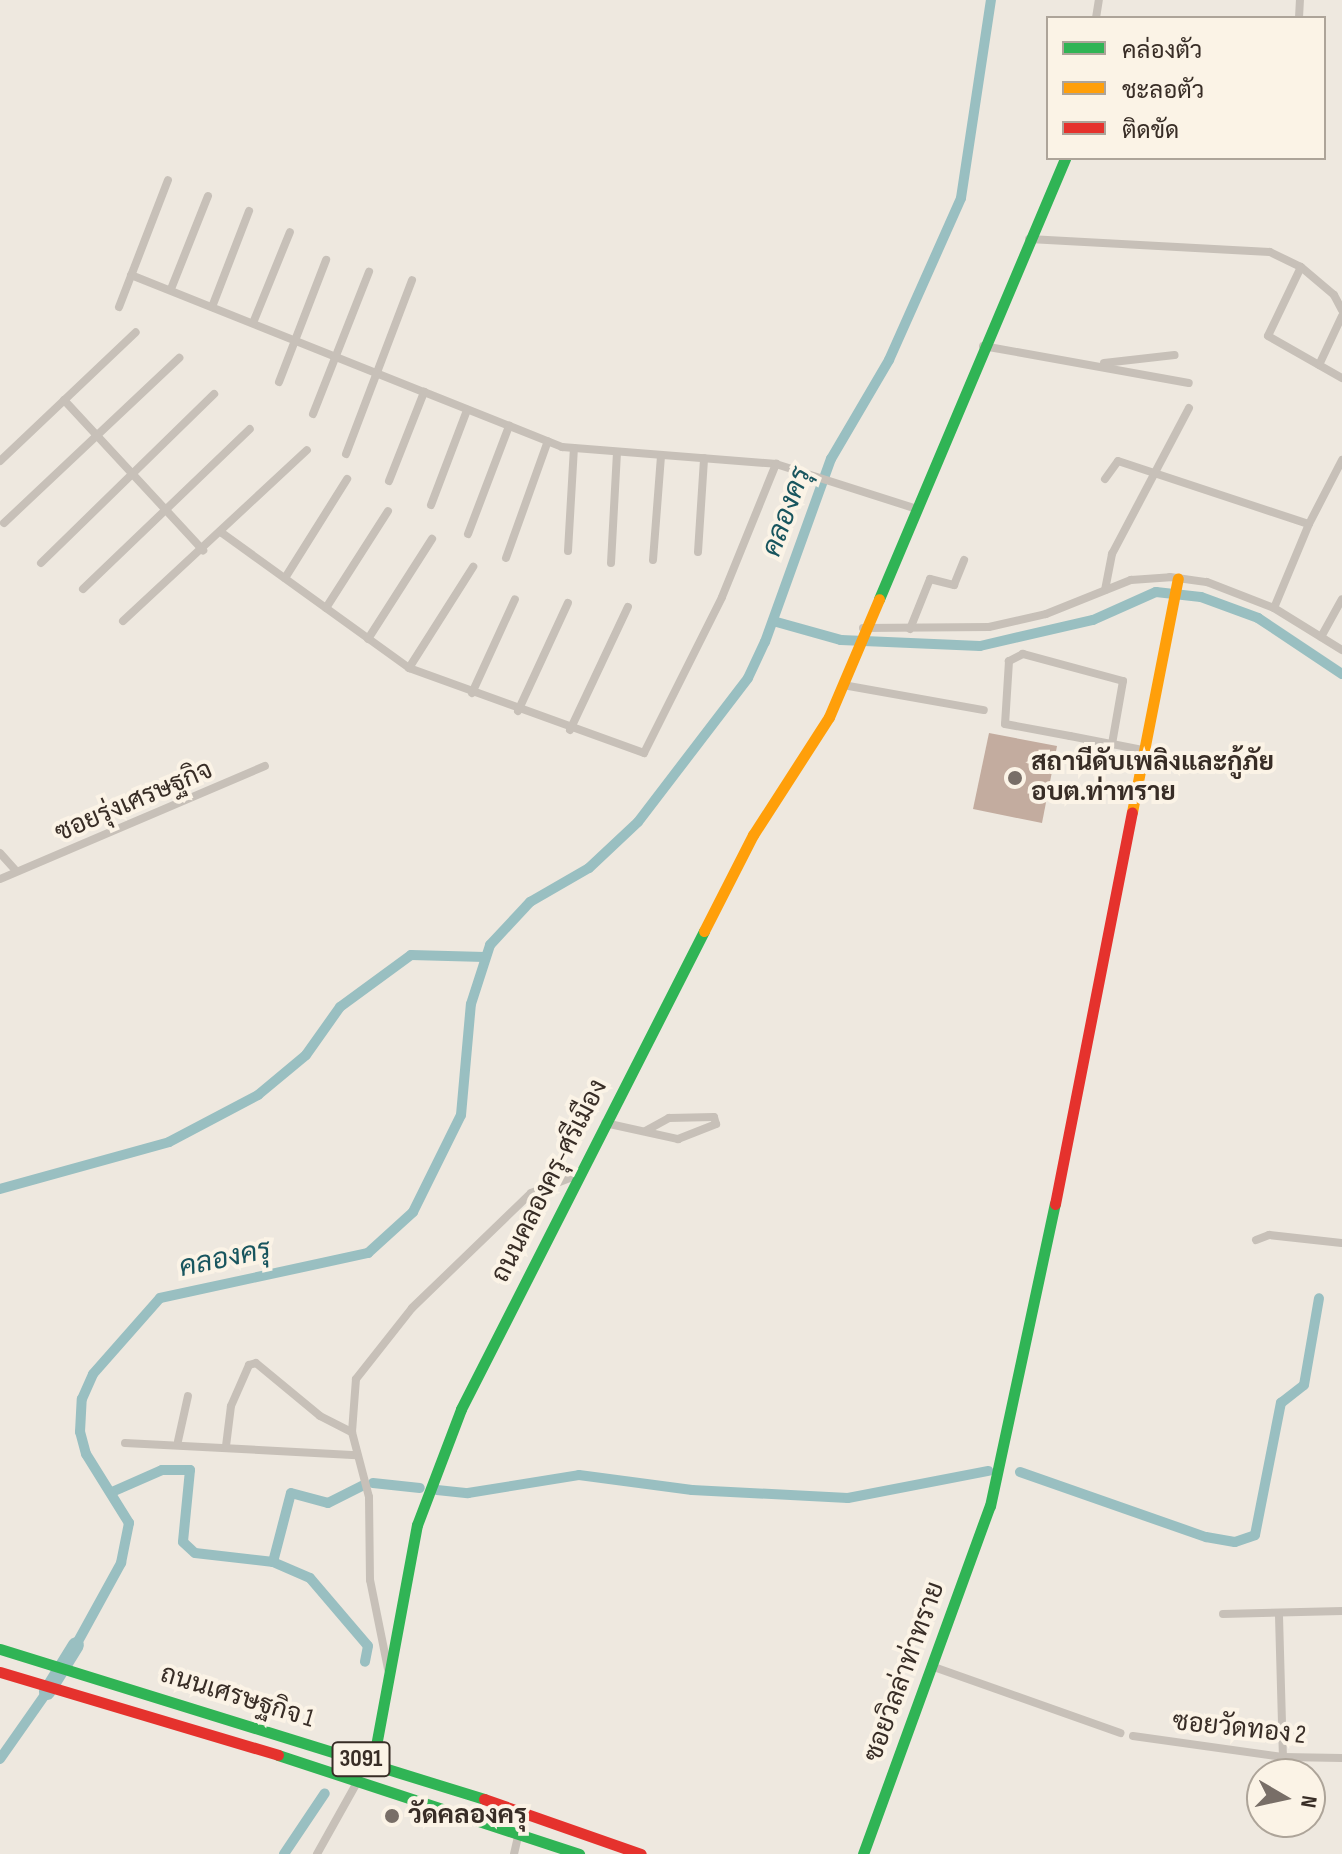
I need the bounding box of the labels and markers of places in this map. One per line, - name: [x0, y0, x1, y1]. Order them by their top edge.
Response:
- place label: สถานีดับเพลิงและกู้ภัย อบต.ท่าทราย: [1031, 747, 1274, 808]
- marker: สถานีดับเพลิงและกู้ภัย อบต.ท่าทราย: [1006, 769, 1024, 787]
- place label: วัดคลองครุ: [408, 1800, 527, 1832]
- marker: วัดคลองครุ: [383, 1807, 401, 1825]

